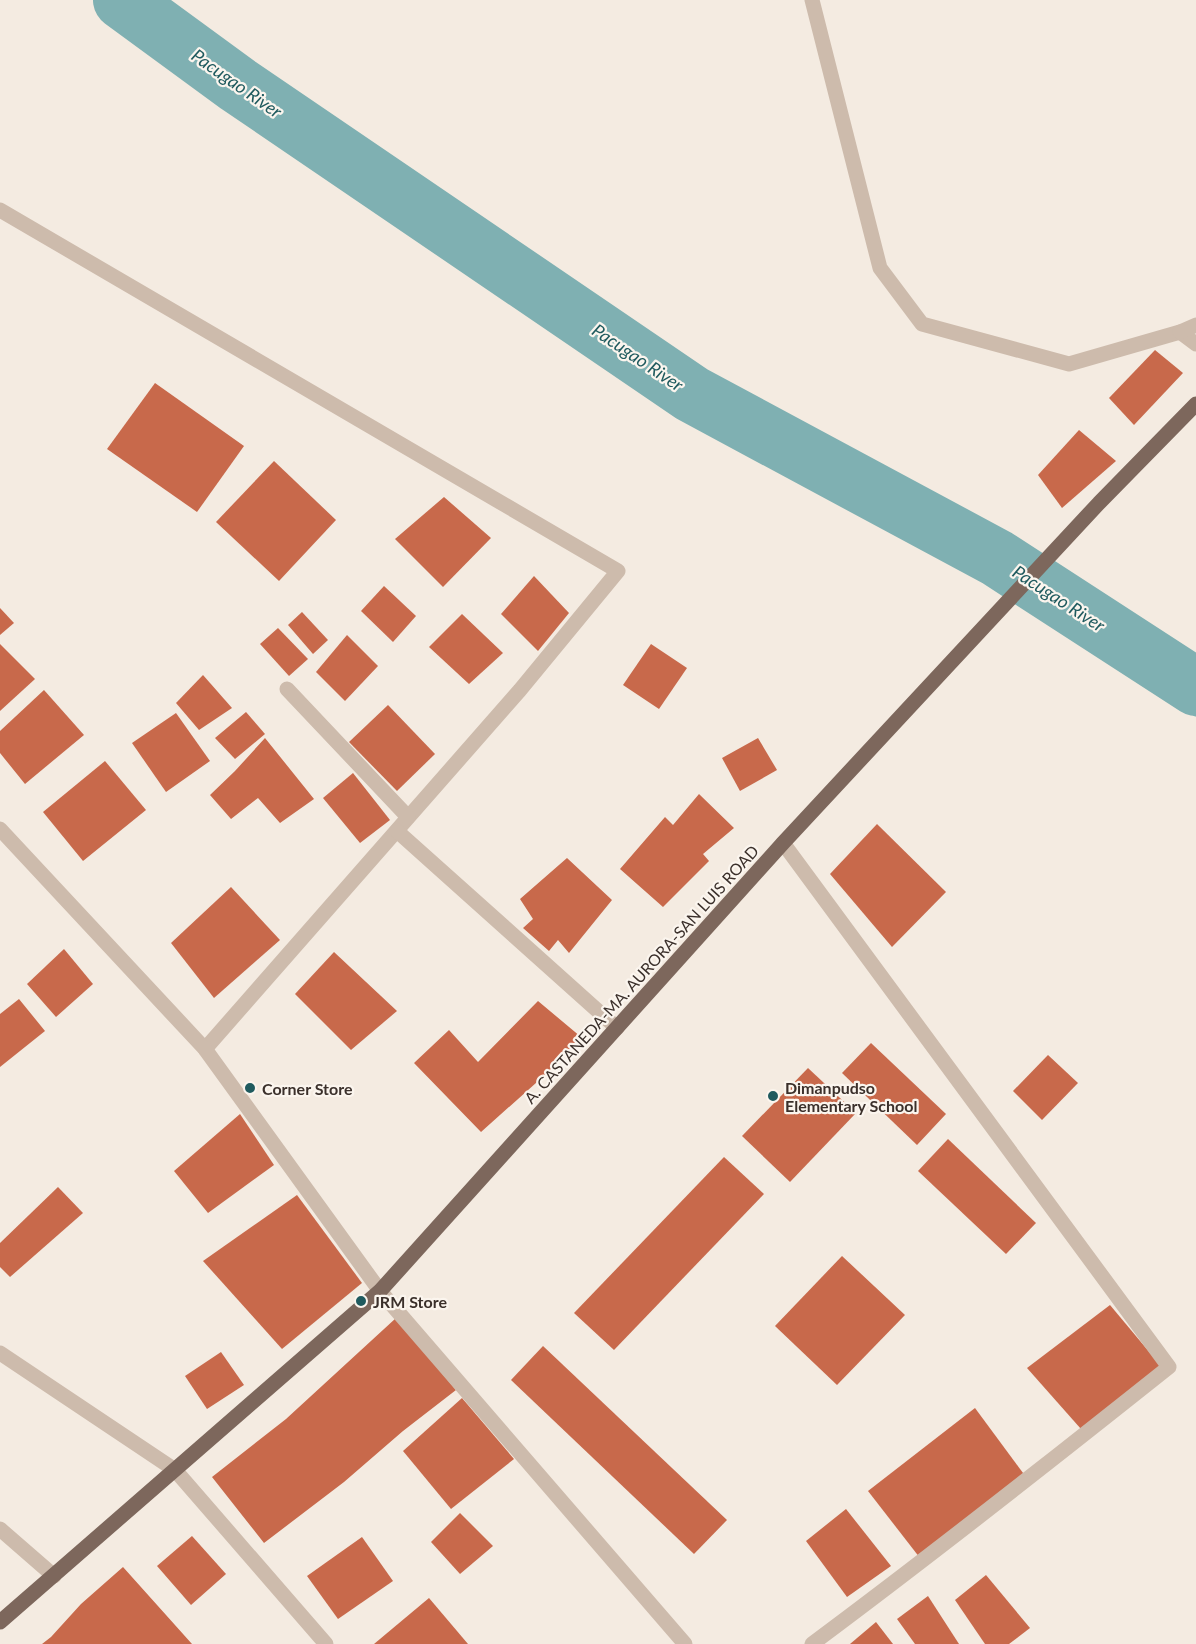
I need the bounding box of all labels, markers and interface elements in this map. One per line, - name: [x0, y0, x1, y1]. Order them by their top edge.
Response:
- water label: Pacugao River: [188, 44, 287, 123]
- water label: Pacugao River: [588, 318, 688, 396]
- water label: Pacugao River: [1009, 560, 1110, 636]
- street label: A. CASTANEDA-MA. AURORA-SAN LUIS ROAD: [520, 841, 762, 1107]
- place label: Dimanpudso Elementary School: [785, 1078, 917, 1115]
- place label: Corner Store: [262, 1079, 353, 1098]
- marker: Corner Store: [243, 1081, 257, 1095]
- marker: Dimanpudso Elementary School: [766, 1089, 780, 1103]
- place label: JRM Store: [373, 1292, 447, 1311]
- marker: JRM Store: [354, 1294, 368, 1308]

